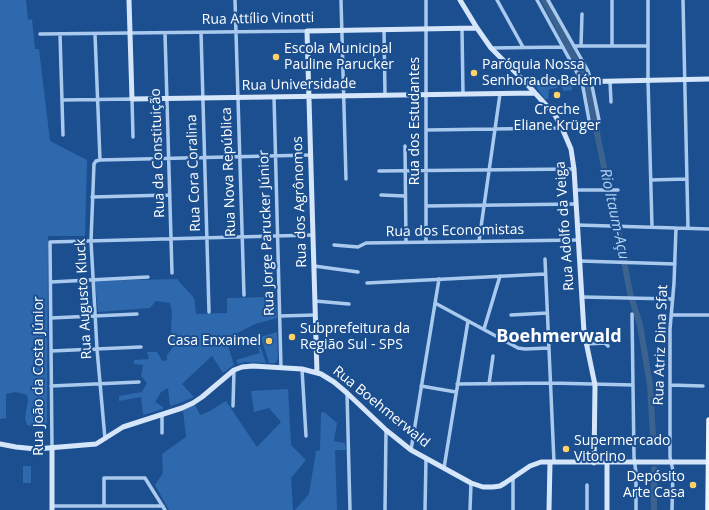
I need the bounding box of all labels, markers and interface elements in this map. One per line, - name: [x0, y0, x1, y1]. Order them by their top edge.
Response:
- street label: Rua Attílio Vinotti: [202, 10, 314, 28]
- place label: Escola Municipal Pauline Parucker: [284, 41, 394, 74]
- marker: Escola Municipal Pauline Parucker: [271, 52, 281, 62]
- street label: Rua dos Estudantes: [407, 57, 423, 185]
- place label: Paróquia Nossa Senhora de Belém: [482, 57, 602, 90]
- marker: Paróquia Nossa Senhora de Belém: [469, 68, 479, 78]
- street label: Rua Universidade: [242, 76, 356, 94]
- street label: Rua da Constituição: [147, 88, 169, 218]
- marker: Creche Eliane Krüger: [552, 90, 562, 100]
- place label: Creche Eliane Krüger: [514, 102, 600, 134]
- street label: Rua Nova República: [218, 107, 240, 237]
- street label: Rua Cora Coralina: [184, 114, 204, 232]
- street label: Rua dos Agrônomos: [289, 136, 311, 268]
- street label: Rua Jorge Parucker Júnior: [256, 150, 278, 316]
- street label: Rua Adolfo da Veiga: [552, 161, 578, 291]
- water label: Rio Itaum-Açu: [596, 167, 632, 261]
- street label: Rua dos Economistas: [386, 221, 524, 241]
- street label: Rua Augusto Kluck: [72, 238, 96, 360]
- street label: Rua Atriz Dina Sfat: [650, 284, 672, 406]
- street label: Rua João da Costa Júnior: [31, 296, 47, 456]
- place label: Subprefeitura da Região Sul - SPS: [300, 321, 410, 354]
- district label: Boehmerwald: [496, 326, 622, 348]
- marker: Subprefeitura da Região Sul - SPS: [287, 332, 297, 342]
- place label: Casa Enxaimel: [167, 333, 261, 349]
- marker: Casa Enxaimel: [264, 336, 274, 346]
- street label: Rua Boehmerwald: [329, 363, 433, 451]
- place label: Supermercado Vitorino: [574, 433, 670, 466]
- marker: Supermercado Vitorino: [561, 444, 571, 454]
- place label: Depósito Arte Casa: [623, 469, 685, 502]
- marker: Depósito Arte Casa: [688, 480, 698, 490]

